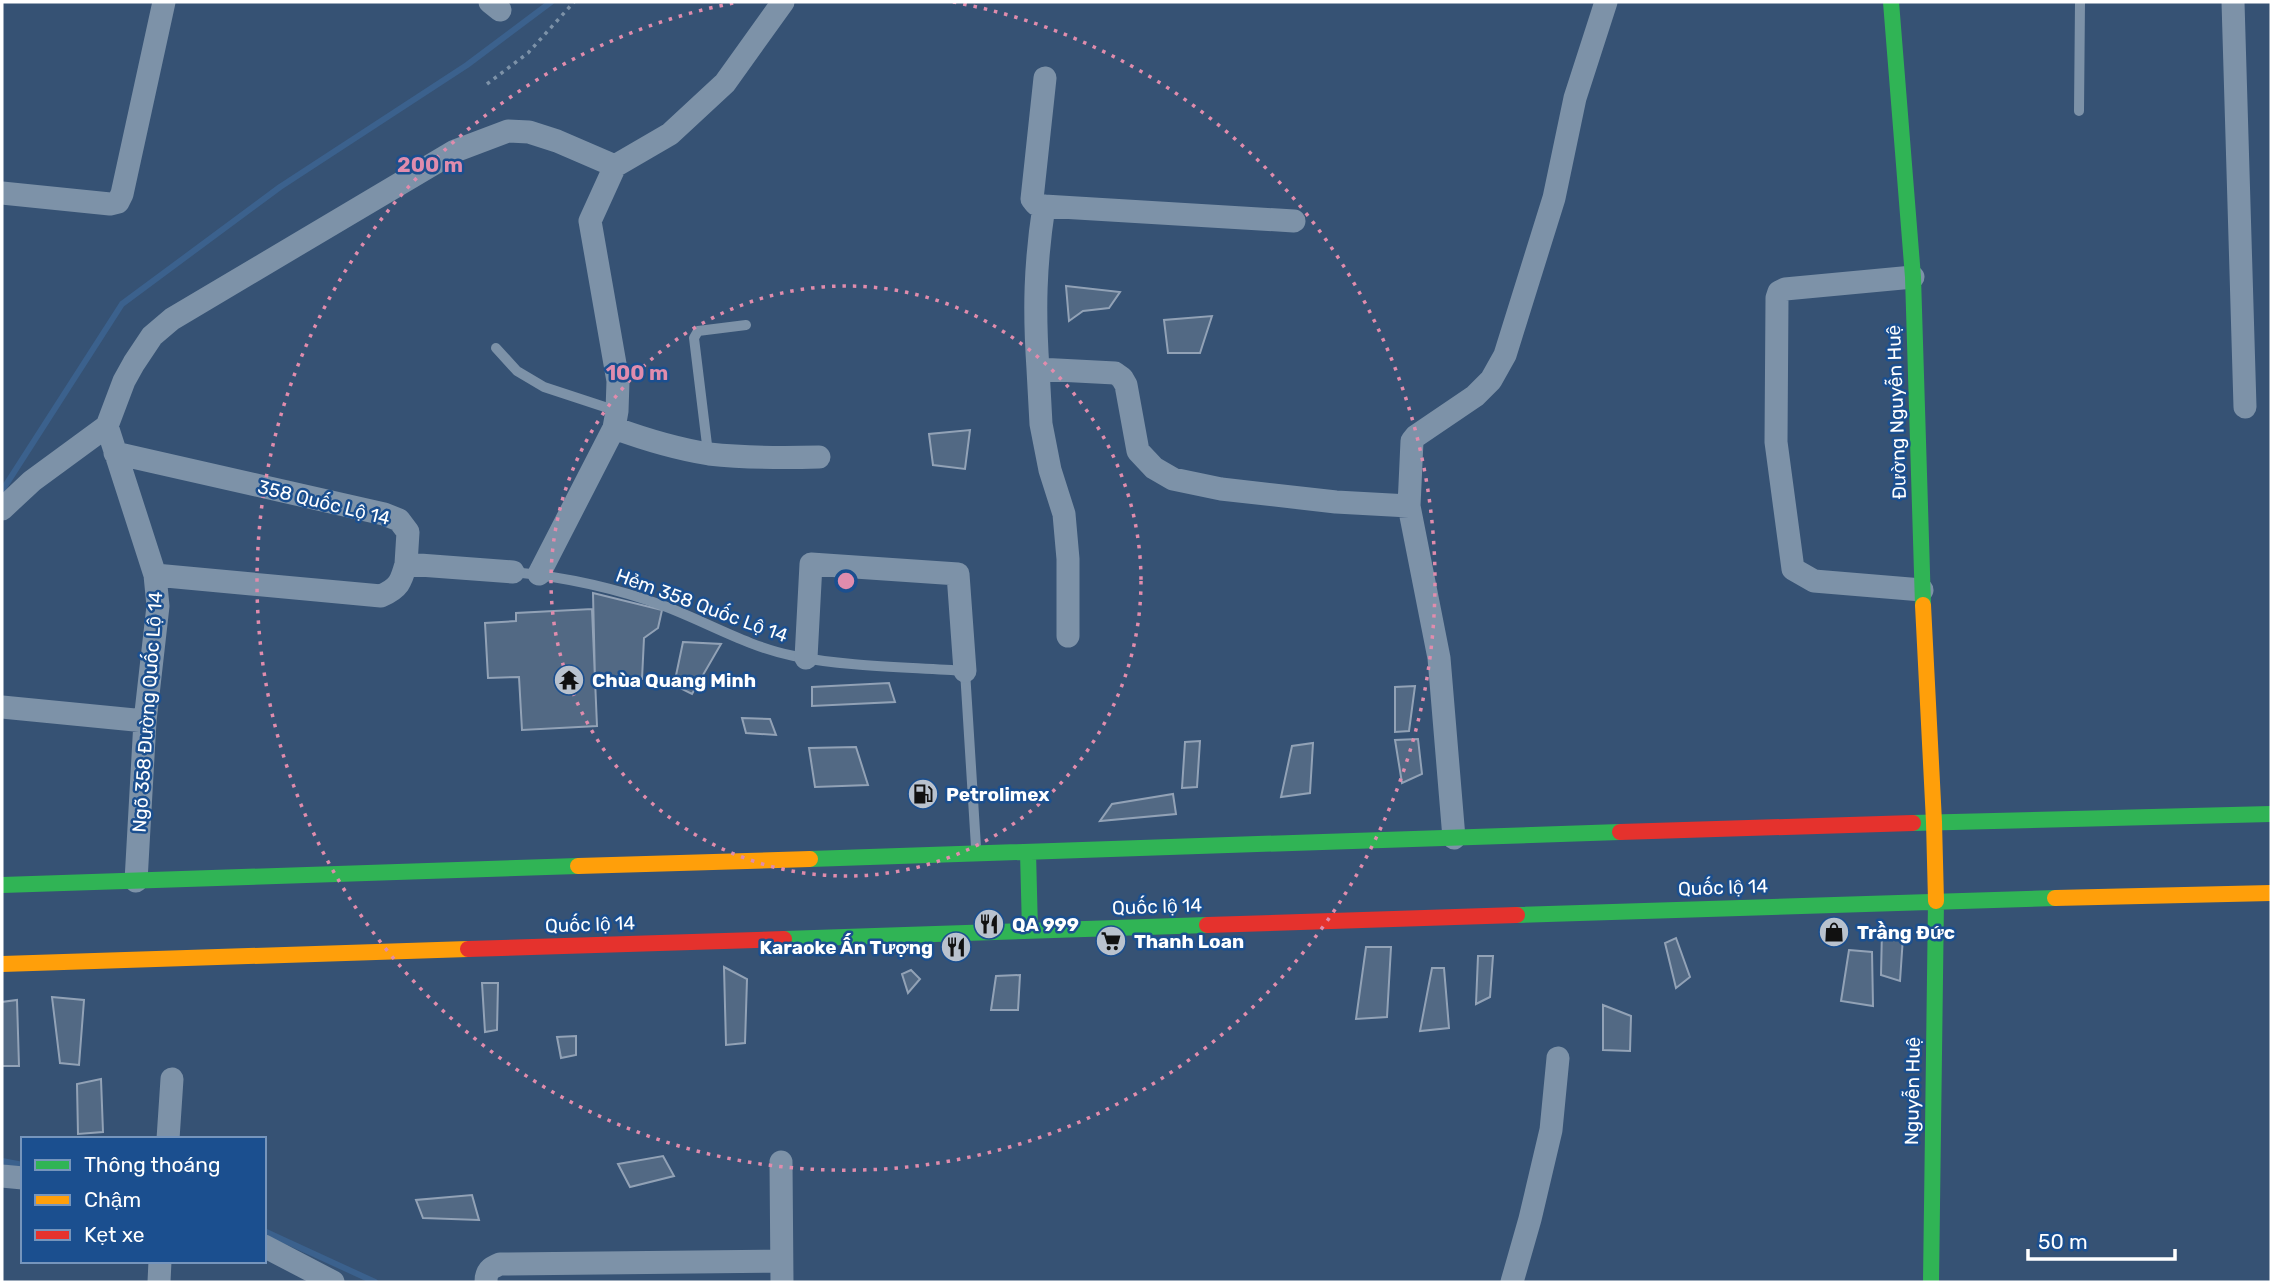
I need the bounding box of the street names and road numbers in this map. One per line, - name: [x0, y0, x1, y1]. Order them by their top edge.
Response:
- street label: Đường Nguyễn Huệ: [1882, 324, 1911, 500]
- street label: 358 Quốc Lộ 14: [255, 475, 393, 530]
- street label: Hẻm 358 Quốc Lộ 14: [613, 564, 791, 647]
- street label: Ngõ 358 Đường Quốc Lộ 14: [128, 590, 167, 833]
- street label: Quốc lộ 14: [1678, 874, 1769, 901]
- street label: Quốc lộ 14: [1112, 893, 1203, 920]
- street label: Quốc lộ 14: [545, 911, 636, 938]
- street label: Nguyễn Huệ: [1900, 1037, 1925, 1145]

